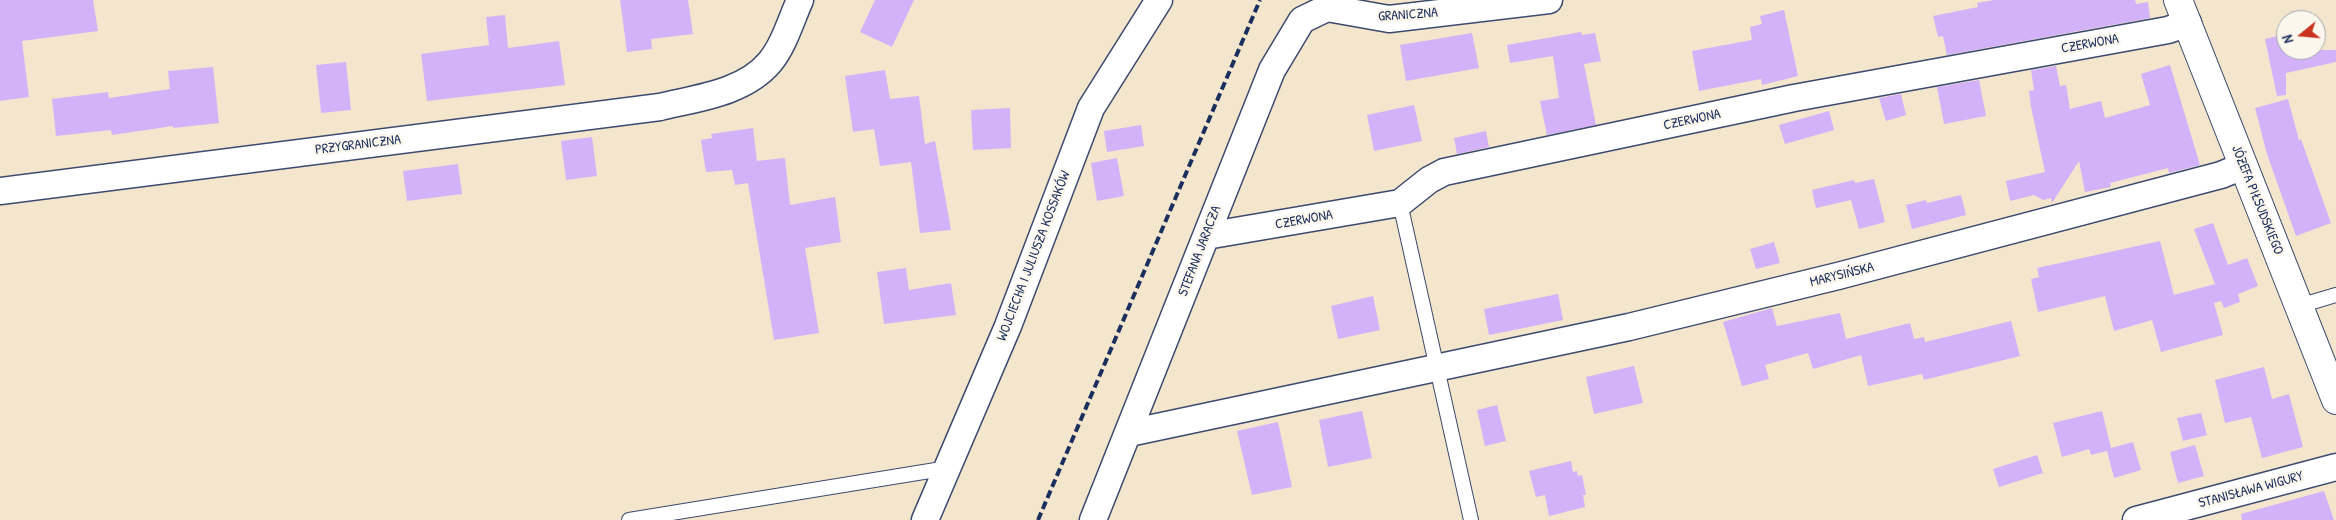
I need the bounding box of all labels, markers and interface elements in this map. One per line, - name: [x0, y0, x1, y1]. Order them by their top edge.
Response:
- street label: GRANICZNA: [1378, 5, 1438, 25]
- north arrow: [2276, 10, 2326, 60]
- street label: CZERWONA: [2060, 31, 2120, 57]
- text: N: [2277, 33, 2297, 46]
- street label: CZERWONA: [1662, 106, 1722, 134]
- street label: PRZYGRANICZNA: [314, 131, 402, 159]
- street label: JÓZEFA PIŁSUDSKIEGO: [2227, 143, 2287, 257]
- street label: WOJCIECHA I JULIUSZA KOSSAKÓW: [994, 169, 1074, 343]
- street label: STEFANA JARACZA: [1175, 203, 1225, 299]
- street label: CZERWONA: [1274, 207, 1334, 233]
- street label: MARYSIŃSKA: [1808, 259, 1876, 291]
- street label: STANISŁAWA WIGURY: [2197, 468, 2305, 512]

